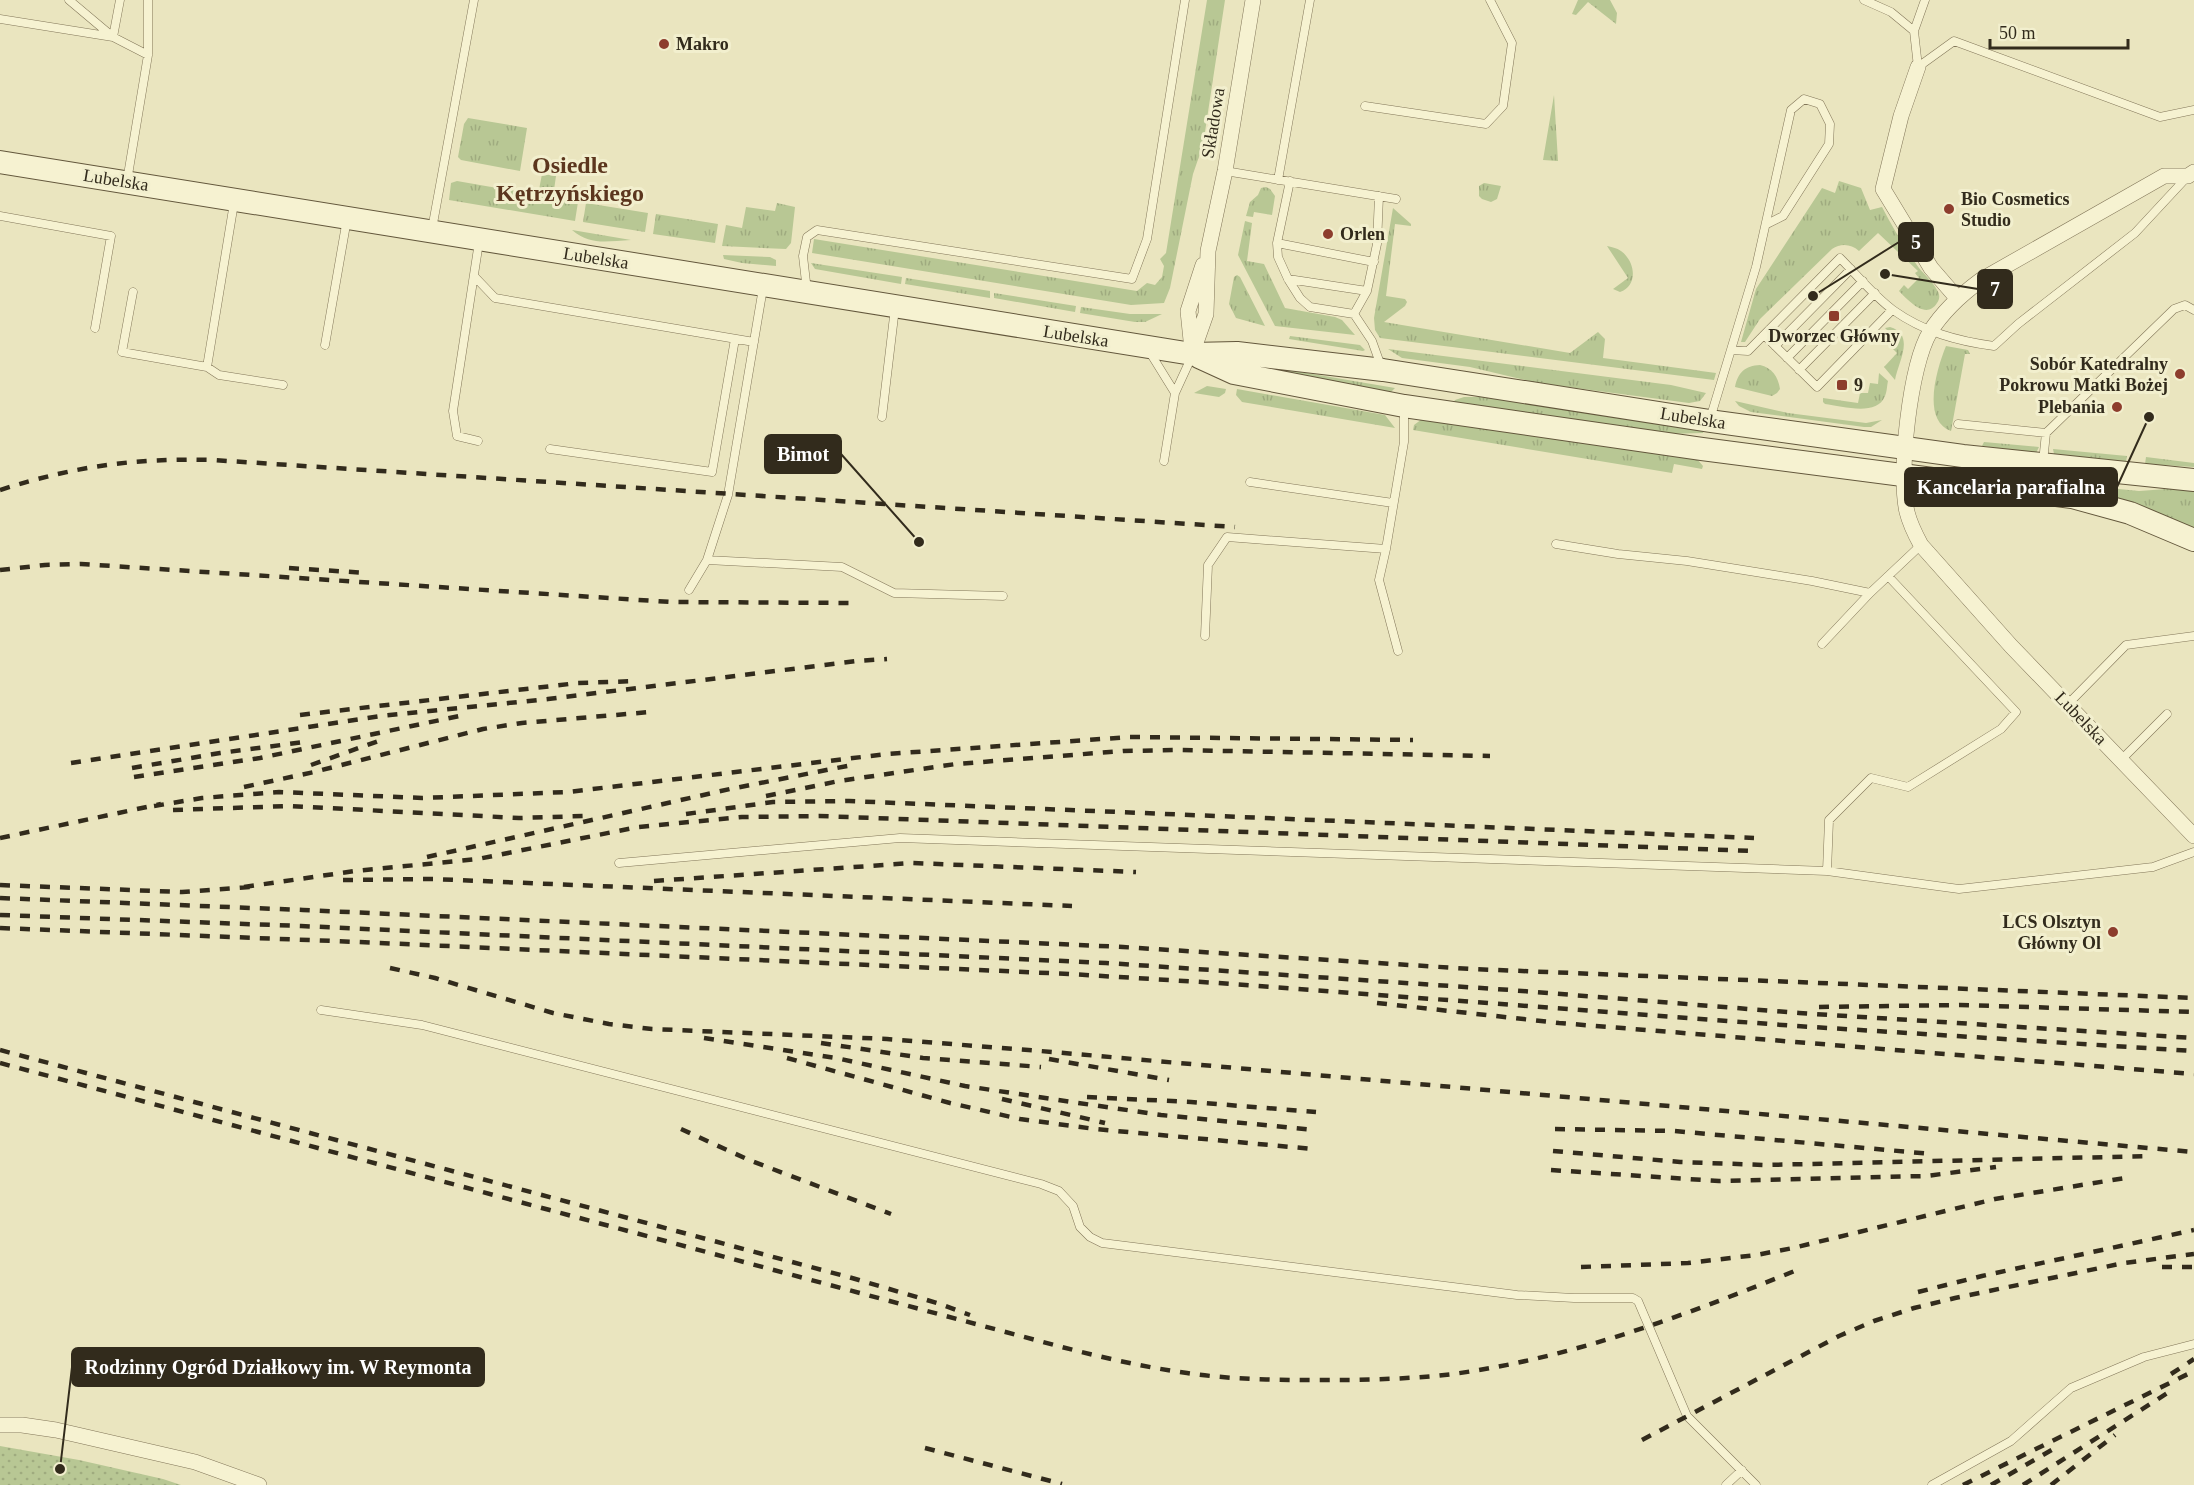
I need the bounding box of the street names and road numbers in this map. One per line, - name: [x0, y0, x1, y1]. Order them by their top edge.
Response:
- street label: Składowa: [1198, 86, 1228, 160]
- street label: Lubelska: [82, 165, 150, 195]
- street label: Lubelska: [562, 243, 630, 273]
- street label: Lubelska: [1042, 321, 1110, 351]
- street label: Lubelska: [1659, 403, 1727, 433]
- street label: Lubelska: [2051, 687, 2111, 749]

